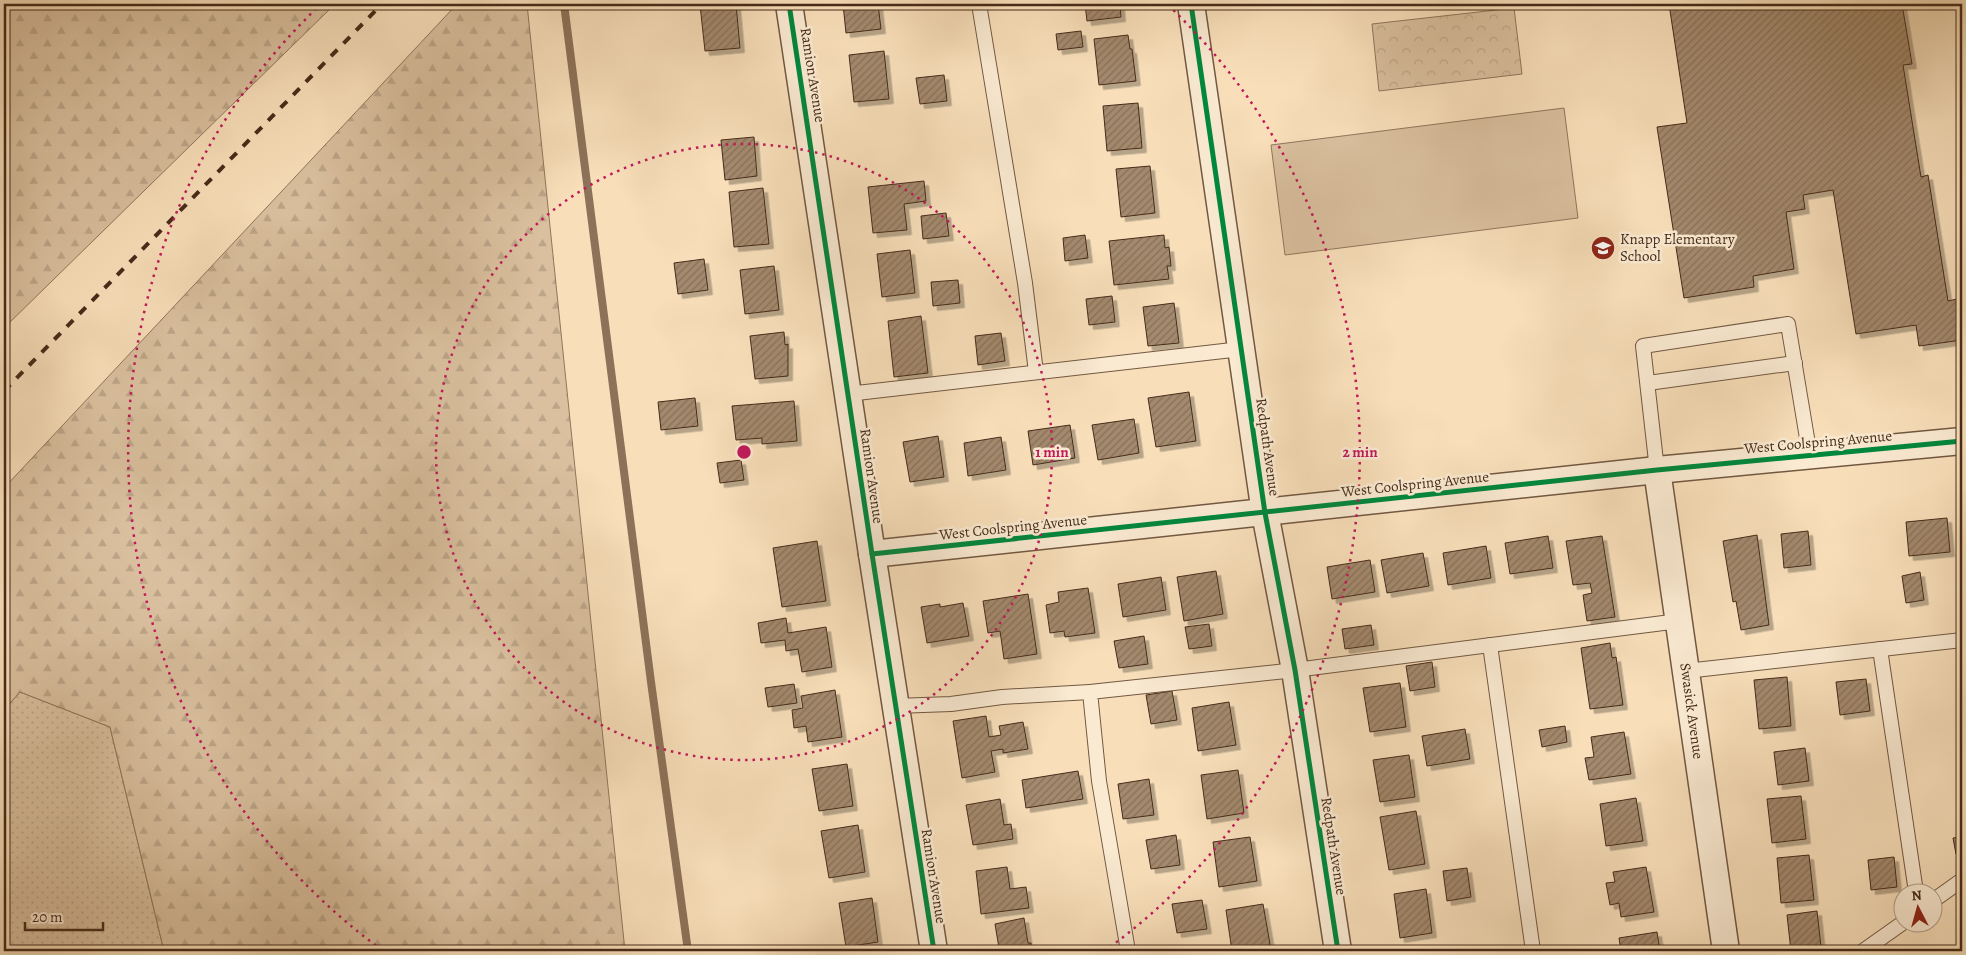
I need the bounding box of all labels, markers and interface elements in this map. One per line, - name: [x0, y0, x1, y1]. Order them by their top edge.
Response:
- street label: Ramion Avenue: [796, 26, 830, 124]
- place label: Knapp Elementary School: [1620, 229, 1735, 266]
- school or university icon: Knapp Elementary School: [1590, 235, 1616, 261]
- street label: Redpath Avenue: [1251, 397, 1285, 498]
- street label: West Coolspring Avenue: [1742, 426, 1893, 459]
- street label: Ramion Avenue: [855, 427, 889, 525]
- text: 1 min: [1035, 442, 1069, 462]
- text: 2 min: [1342, 442, 1378, 462]
- centre of rings: [735, 443, 753, 461]
- street label: West Coolspring Avenue: [1339, 466, 1490, 502]
- street label: West Coolspring Avenue: [937, 509, 1088, 545]
- street label: Swasick Avenue: [1675, 662, 1709, 761]
- street label: Redpath Avenue: [1316, 796, 1352, 897]
- street label: Ramion Avenue: [917, 827, 951, 925]
- north arrow: [1894, 882, 1944, 932]
- text: N: [1911, 886, 1923, 906]
- scale bar: [25, 900, 102, 932]
- text: 20 m: [32, 907, 63, 927]

